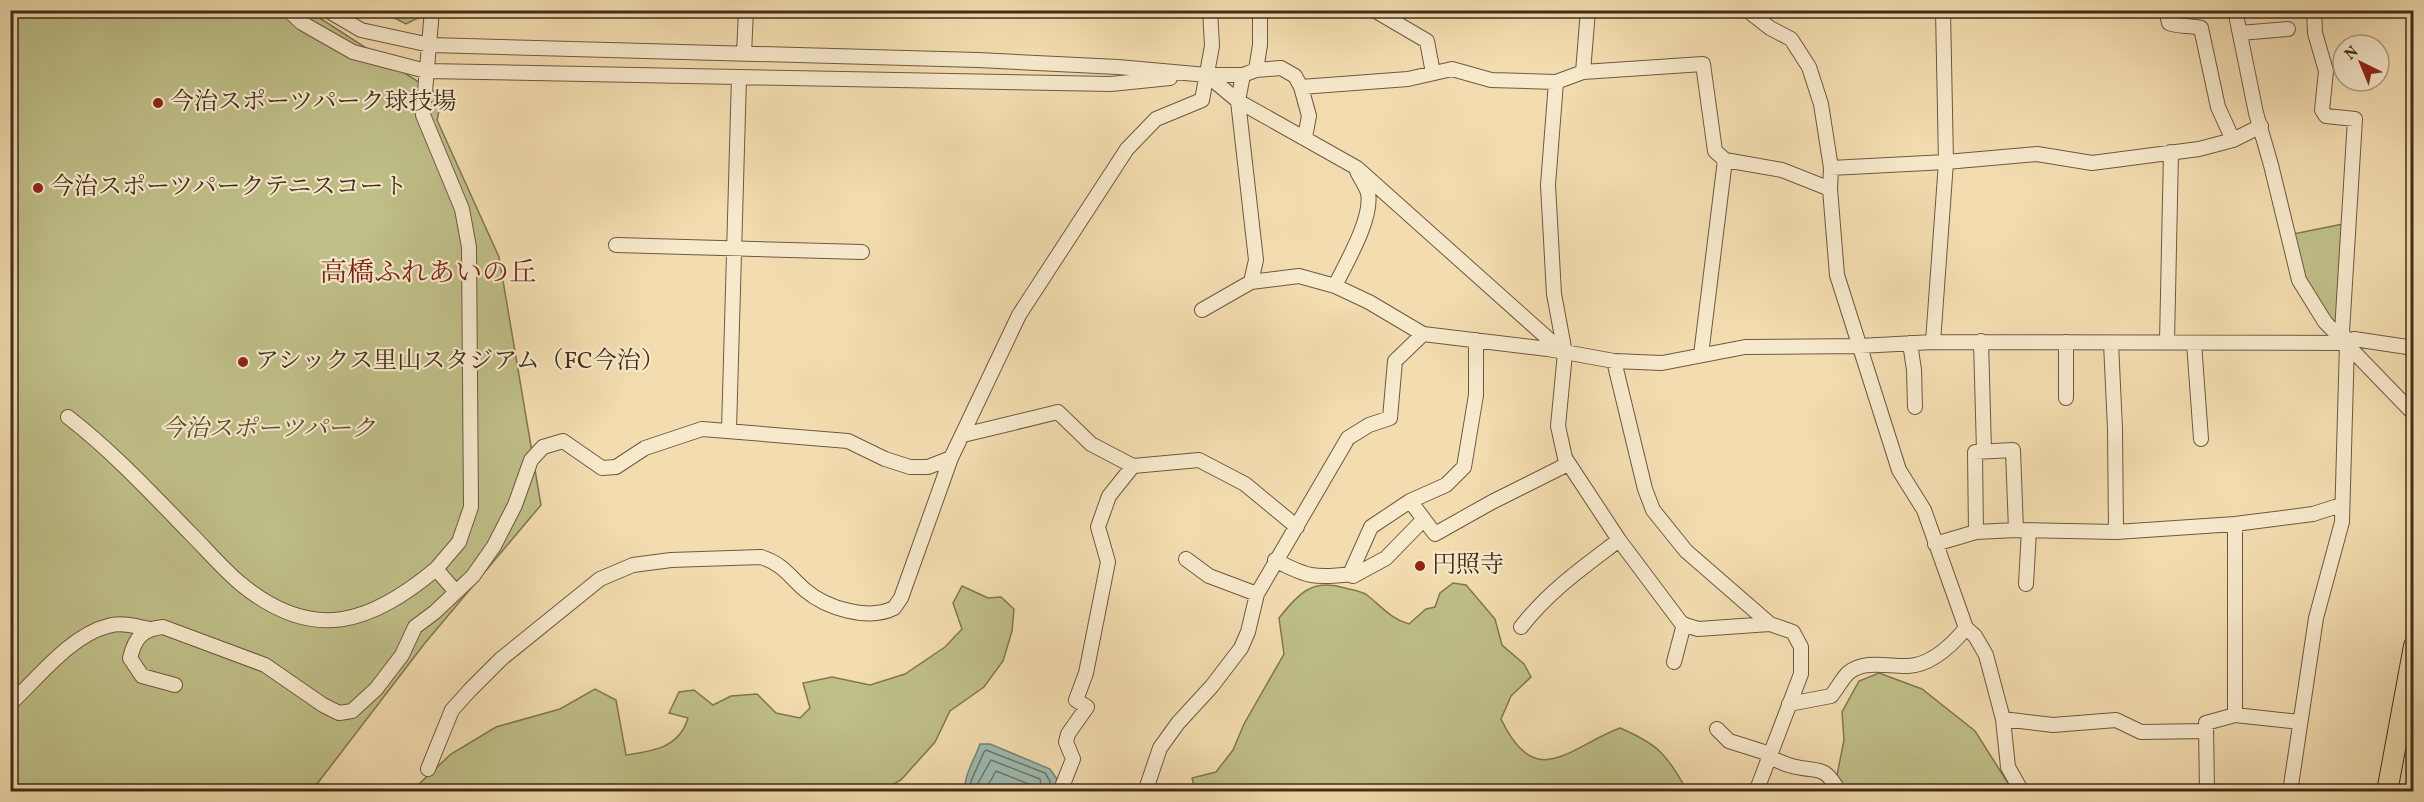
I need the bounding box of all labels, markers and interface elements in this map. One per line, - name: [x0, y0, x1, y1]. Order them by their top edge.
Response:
- north arrow: [2331, 33, 2391, 93]
- text: N: [2340, 41, 2364, 66]
- place label: 今治スポーツパーク球技場: [170, 86, 457, 120]
- marker: 今治スポーツパーク球技場: [151, 96, 165, 110]
- place label: 今治スポーツパークテニスコート: [50, 171, 408, 205]
- marker: 今治スポーツパークテニスコート: [31, 181, 45, 195]
- district label: 高橋ふれあいの丘: [320, 255, 536, 293]
- place label: アシックス里山スタジアム（FC今治）: [255, 345, 665, 379]
- marker: アシックス里山スタジアム（FC今治）: [236, 355, 250, 369]
- park label: 今治スポーツパーク: [161, 413, 375, 447]
- place label: 円照寺: [1432, 549, 1504, 583]
- marker: 円照寺: [1413, 559, 1427, 573]

